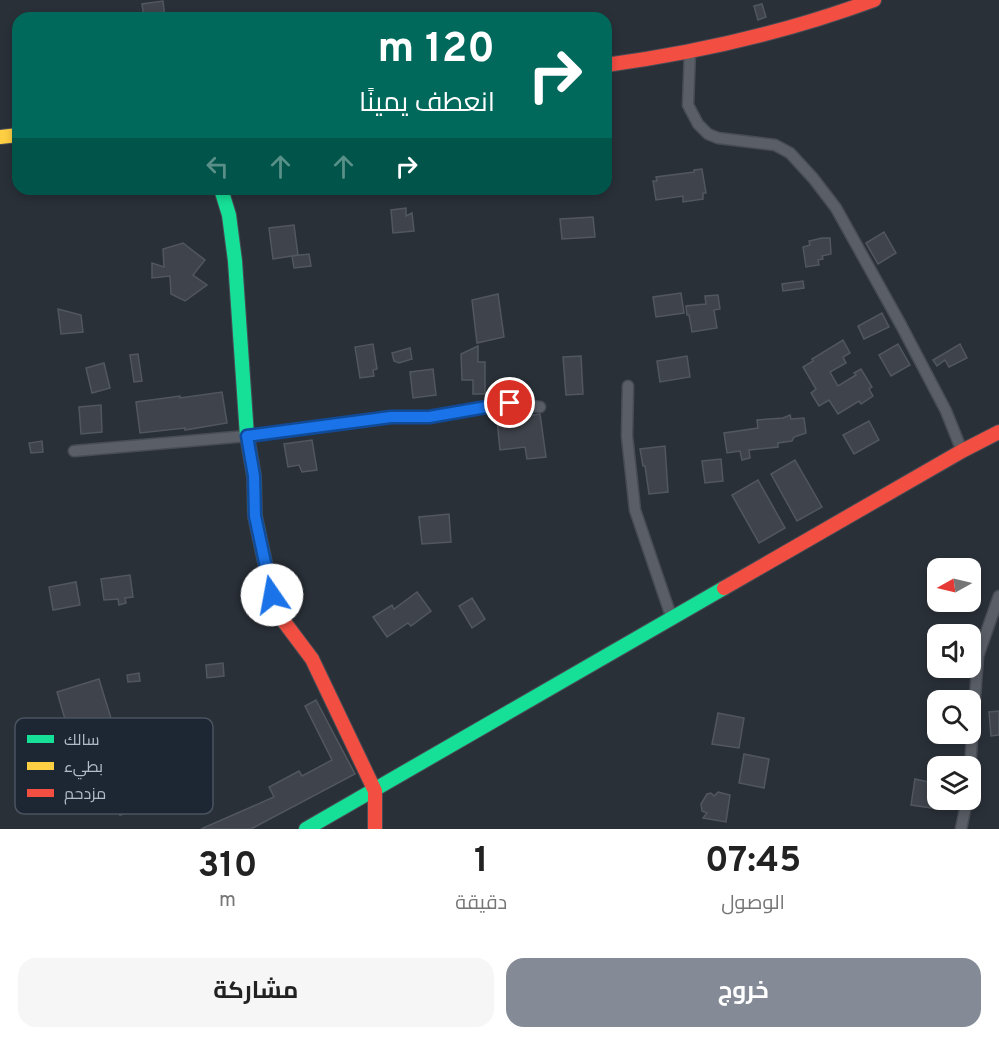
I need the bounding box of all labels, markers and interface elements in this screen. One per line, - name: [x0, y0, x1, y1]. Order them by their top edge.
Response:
- text: 120 m: [378, 24, 495, 77]
- icon: right: [516, 36, 594, 114]
- text: انعطف يمينًا: [359, 87, 495, 121]
- icon: left: [201, 150, 234, 183]
- icon: ahead: [264, 150, 297, 183]
- icon: ahead: [327, 150, 360, 183]
- icon: right: [390, 150, 423, 183]
- pin: [484, 377, 535, 428]
- icon: arrive: [493, 386, 526, 419]
- north arrow: [927, 558, 981, 612]
- map controls: [927, 558, 981, 810]
- position arrow: [240, 563, 304, 627]
- button: sound: [927, 624, 981, 678]
- button: search: [927, 690, 981, 744]
- legend: [15, 718, 213, 814]
- text: سالك: [64, 731, 99, 751]
- button: layers: [927, 756, 981, 810]
- text: بطيء: [64, 758, 103, 780]
- text: مزدحم: [64, 785, 106, 805]
- text: 1: [474, 839, 488, 885]
- text: 07:45: [705, 839, 801, 885]
- text: 310: [198, 844, 257, 890]
- text: m: [219, 888, 236, 914]
- text: دقيقة: [455, 891, 507, 917]
- text: الوصول: [721, 891, 785, 917]
- button: مشاركة: [18, 958, 494, 1027]
- button: خروج: [506, 958, 981, 1027]

